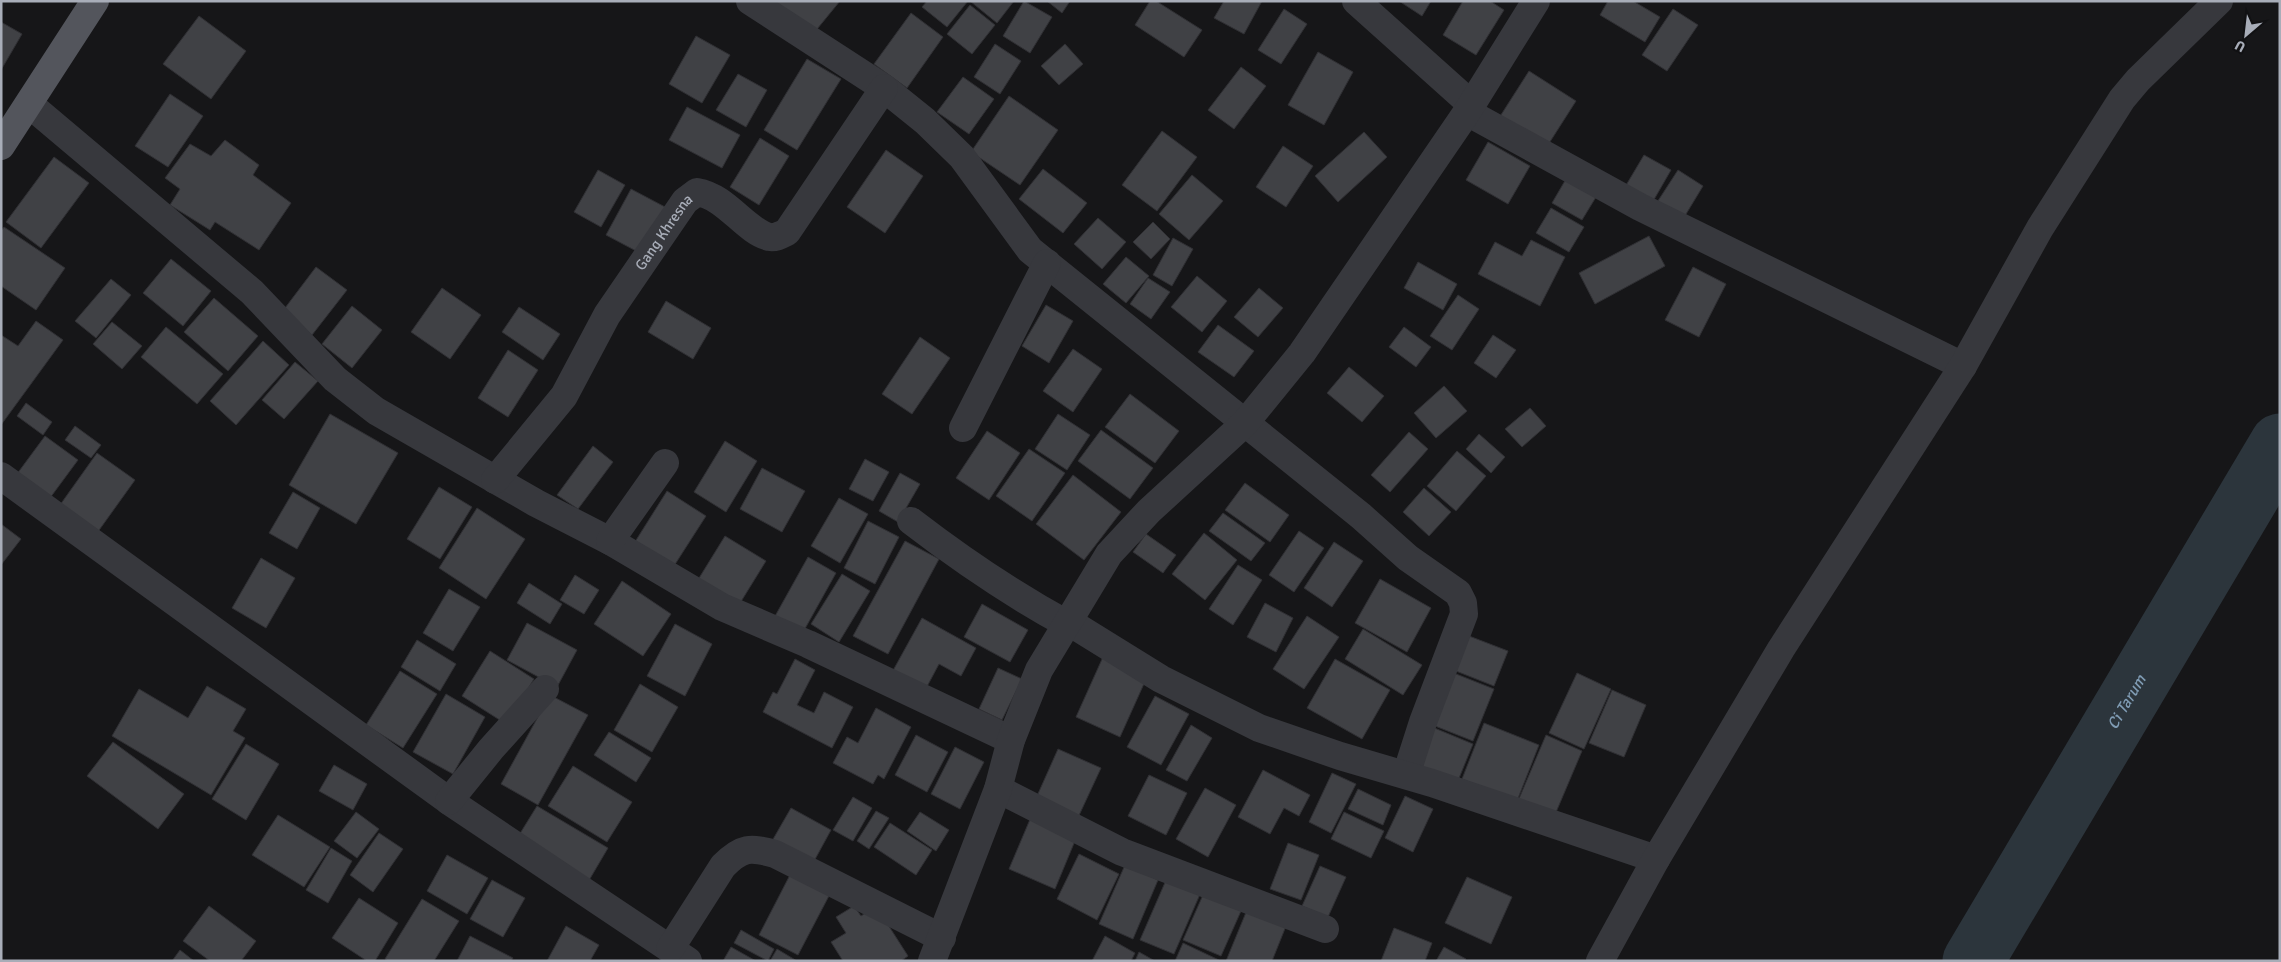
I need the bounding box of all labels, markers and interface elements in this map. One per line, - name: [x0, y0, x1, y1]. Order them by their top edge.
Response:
- north arrow: [2221, 10, 2271, 60]
- text: U: [2232, 36, 2248, 56]
- street label: Gang Khresna: [631, 190, 696, 274]
- water label: Ci Tarum: [2103, 670, 2151, 733]

